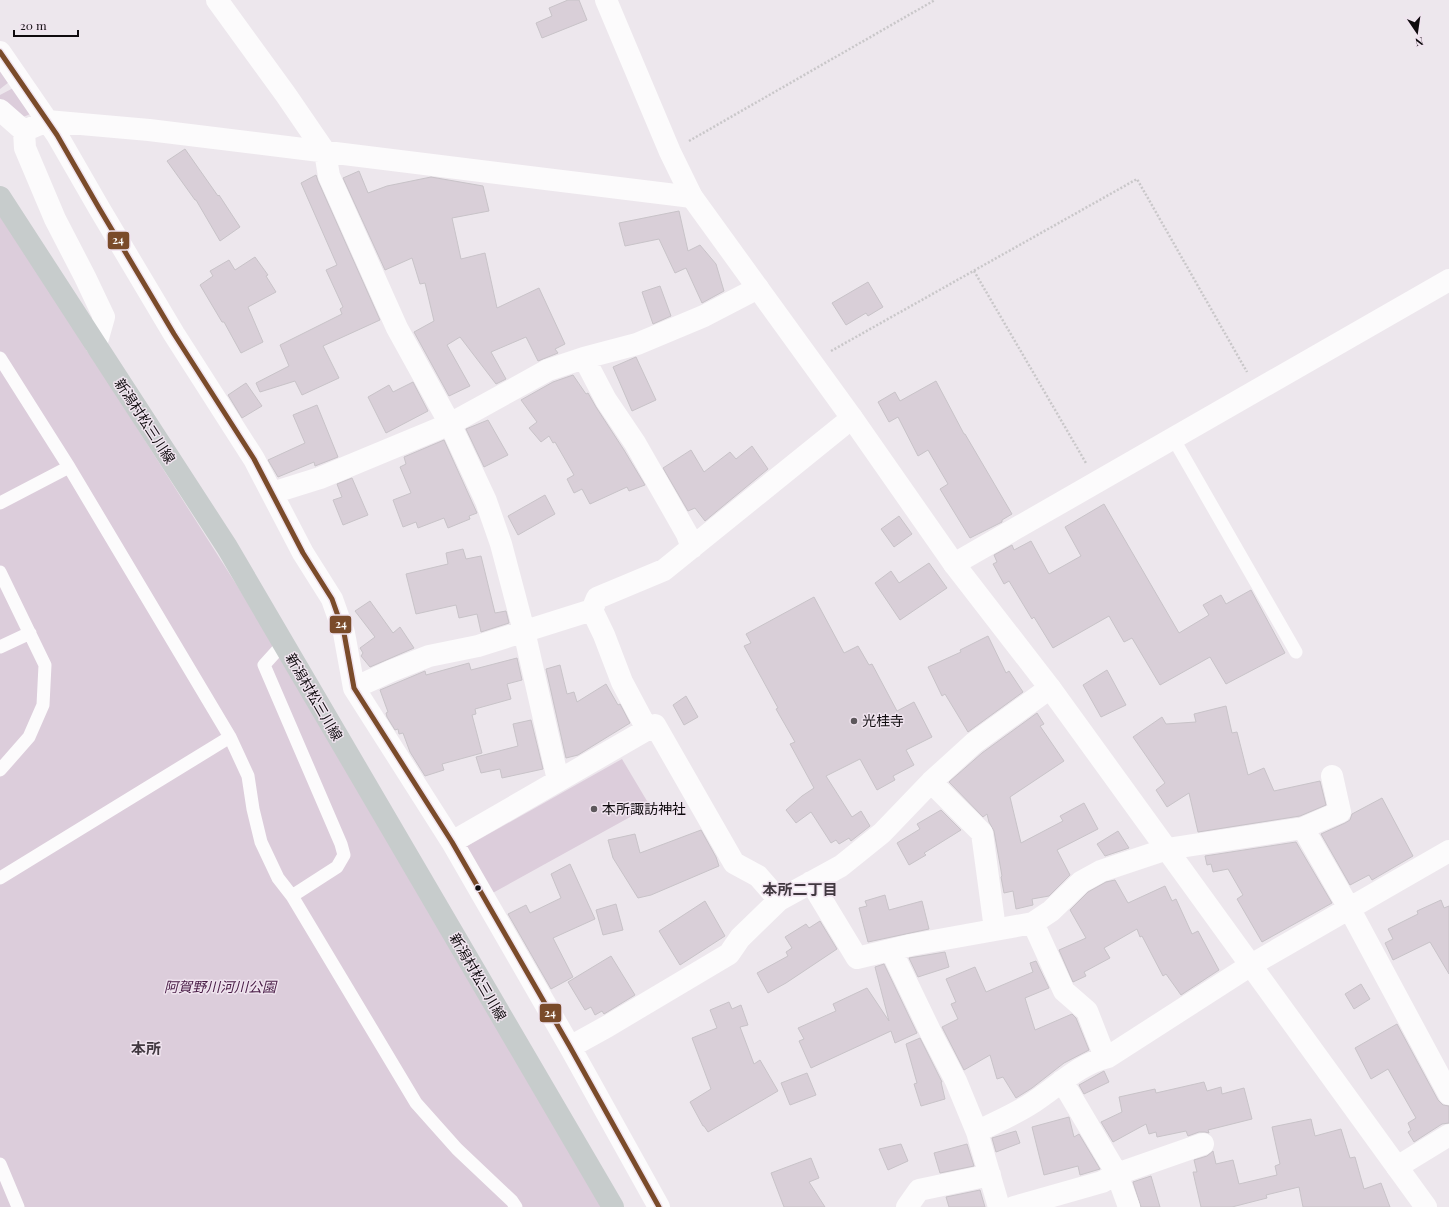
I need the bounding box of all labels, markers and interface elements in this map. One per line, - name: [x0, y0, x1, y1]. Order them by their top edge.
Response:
- scale bar: [14, 12, 78, 38]
- north arrow: [1397, 12, 1437, 52]
- text: 20 m: [20, 17, 47, 33]
- text: N: [1414, 34, 1425, 50]
- line badge: 24: [107, 231, 130, 250]
- text: 24: [112, 232, 124, 247]
- street label: 新潟村松三川線: [111, 374, 180, 467]
- line badge: 24: [329, 615, 352, 634]
- text: 24: [335, 616, 347, 631]
- street label: 新潟村松三川線: [282, 650, 347, 744]
- place label: 光桂寺: [862, 711, 904, 730]
- marker: 光桂寺: [849, 716, 859, 726]
- place label: 本所諏訪神社: [602, 799, 686, 818]
- marker: 本所諏訪神社: [589, 804, 599, 814]
- district label: 本所二丁目: [762, 879, 838, 899]
- unlabelled marker: [473, 883, 483, 893]
- street label: 新潟村松三川線: [446, 930, 511, 1024]
- park label: 阿賀野川河川公園: [164, 977, 278, 996]
- line badge: 24: [539, 1003, 562, 1023]
- text: 24: [544, 1005, 556, 1020]
- district label: 本所: [131, 1038, 161, 1058]

